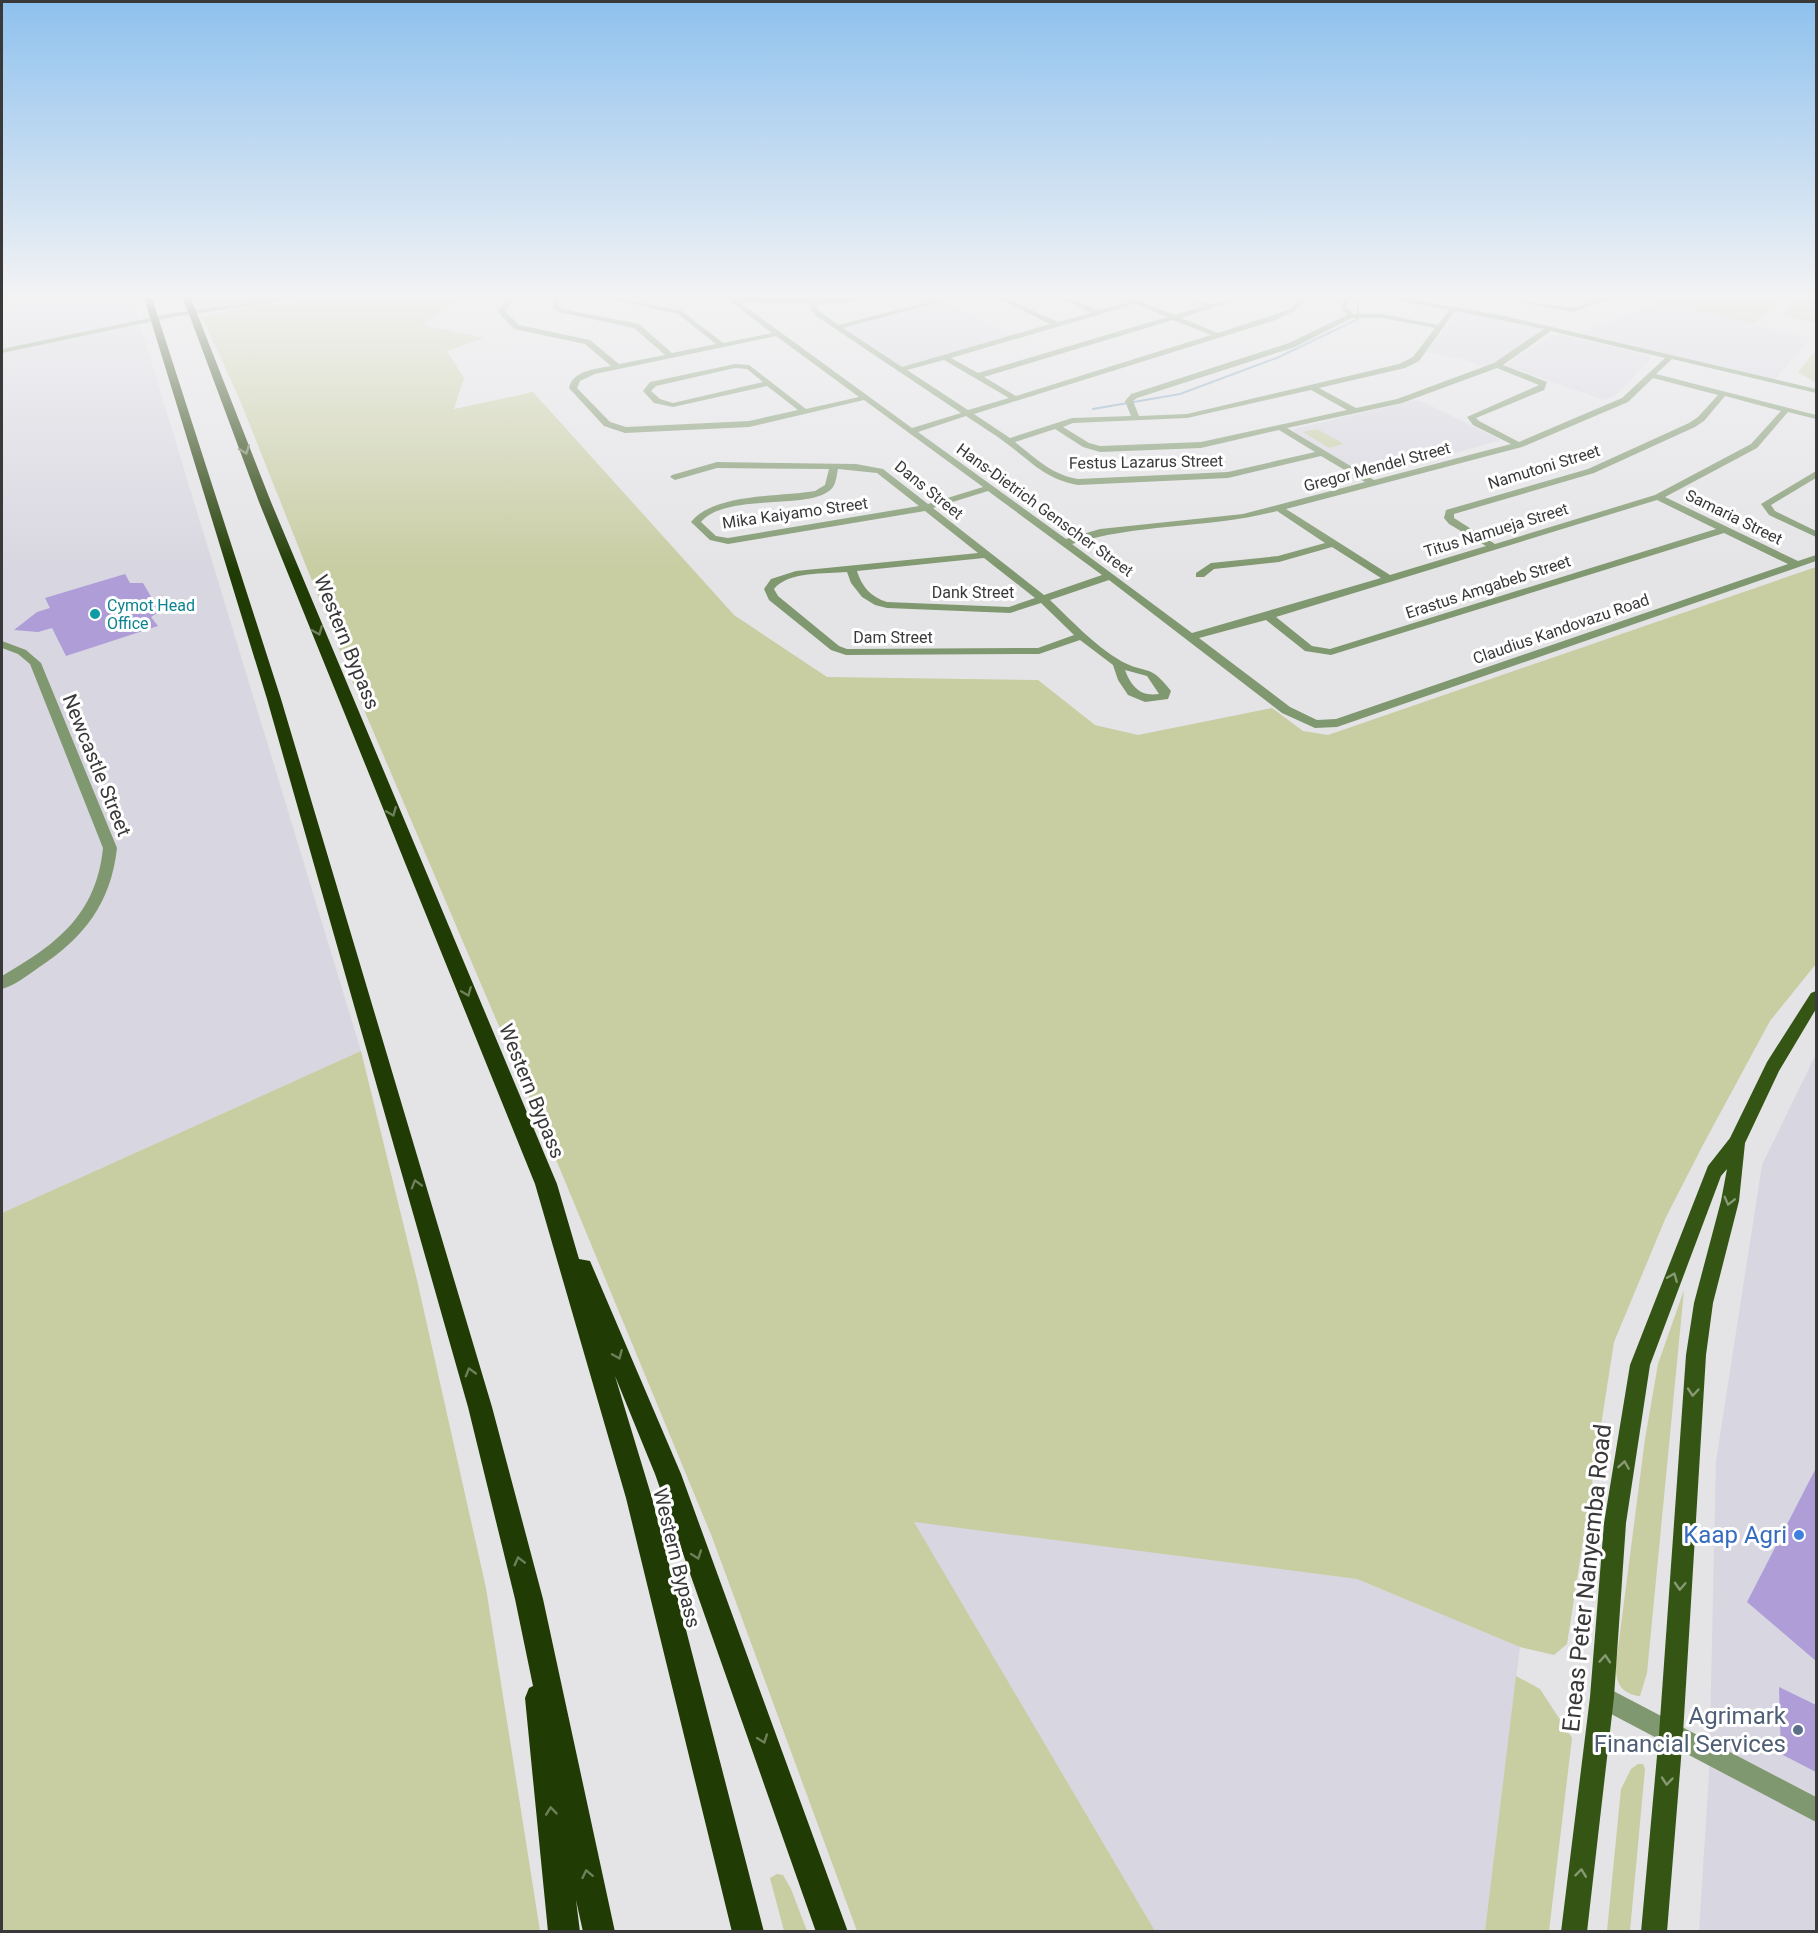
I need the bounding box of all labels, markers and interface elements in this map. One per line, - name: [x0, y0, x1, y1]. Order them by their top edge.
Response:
- street label: Gregor Mendel Street: [1302, 438, 1452, 496]
- street label: Hans-Dietrich Genscher Street: [953, 439, 1137, 581]
- street label: Namutoni Street: [1486, 441, 1602, 493]
- one-way arrow: [238, 445, 251, 455]
- street label: Festus Lazarus Street: [1069, 451, 1223, 473]
- street label: Dans Street: [891, 457, 967, 523]
- street label: Samaria Street: [1683, 485, 1785, 549]
- street label: Mika Kaiyamo Street: [721, 493, 869, 533]
- street label: Titus Namueja Street: [1422, 499, 1570, 561]
- street label: Erastus Amgabeb Street: [1403, 551, 1573, 623]
- street label: Western Bypass: [309, 571, 385, 713]
- street label: Dank Street: [932, 583, 1014, 602]
- street label: Claudius Kandovazu Road: [1470, 590, 1652, 668]
- place label: Cymot Head Office: [107, 596, 195, 633]
- marker: Cymot Head Office: [88, 607, 102, 621]
- one-way arrow: [311, 625, 323, 636]
- street label: Dam Street: [853, 628, 933, 647]
- street label: Newcastle Street: [58, 690, 136, 840]
- one-way arrow: [385, 805, 397, 816]
- one-way arrow: [460, 986, 472, 997]
- street label: Western Bypass: [494, 1020, 570, 1162]
- one-way arrow: [411, 1180, 423, 1190]
- one-way arrow: [1724, 1196, 1737, 1206]
- one-way arrow: [1666, 1273, 1678, 1284]
- one-way arrow: [611, 1348, 623, 1359]
- one-way arrow: [465, 1367, 477, 1378]
- one-way arrow: [1687, 1387, 1700, 1396]
- street label: Eneas Peter Nanyemba Road: [1557, 1423, 1617, 1733]
- one-way arrow: [1618, 1460, 1630, 1469]
- street label: Western Bypass: [648, 1486, 706, 1630]
- place label: Kaap Agri: [1683, 1521, 1787, 1549]
- marker: Kaap Agri: [1792, 1528, 1806, 1542]
- one-way arrow: [690, 1549, 703, 1560]
- one-way arrow: [513, 1556, 526, 1566]
- one-way arrow: [1673, 1582, 1686, 1591]
- one-way arrow: [1598, 1654, 1611, 1663]
- place label: Agrimark Financial Services: [1594, 1702, 1787, 1758]
- marker: Agrimark Financial Services: [1791, 1723, 1805, 1737]
- one-way arrow: [755, 1733, 768, 1744]
- one-way arrow: [1661, 1776, 1674, 1785]
- one-way arrow: [545, 1806, 558, 1815]
- one-way arrow: [1574, 1869, 1587, 1878]
- one-way arrow: [581, 1870, 594, 1880]

